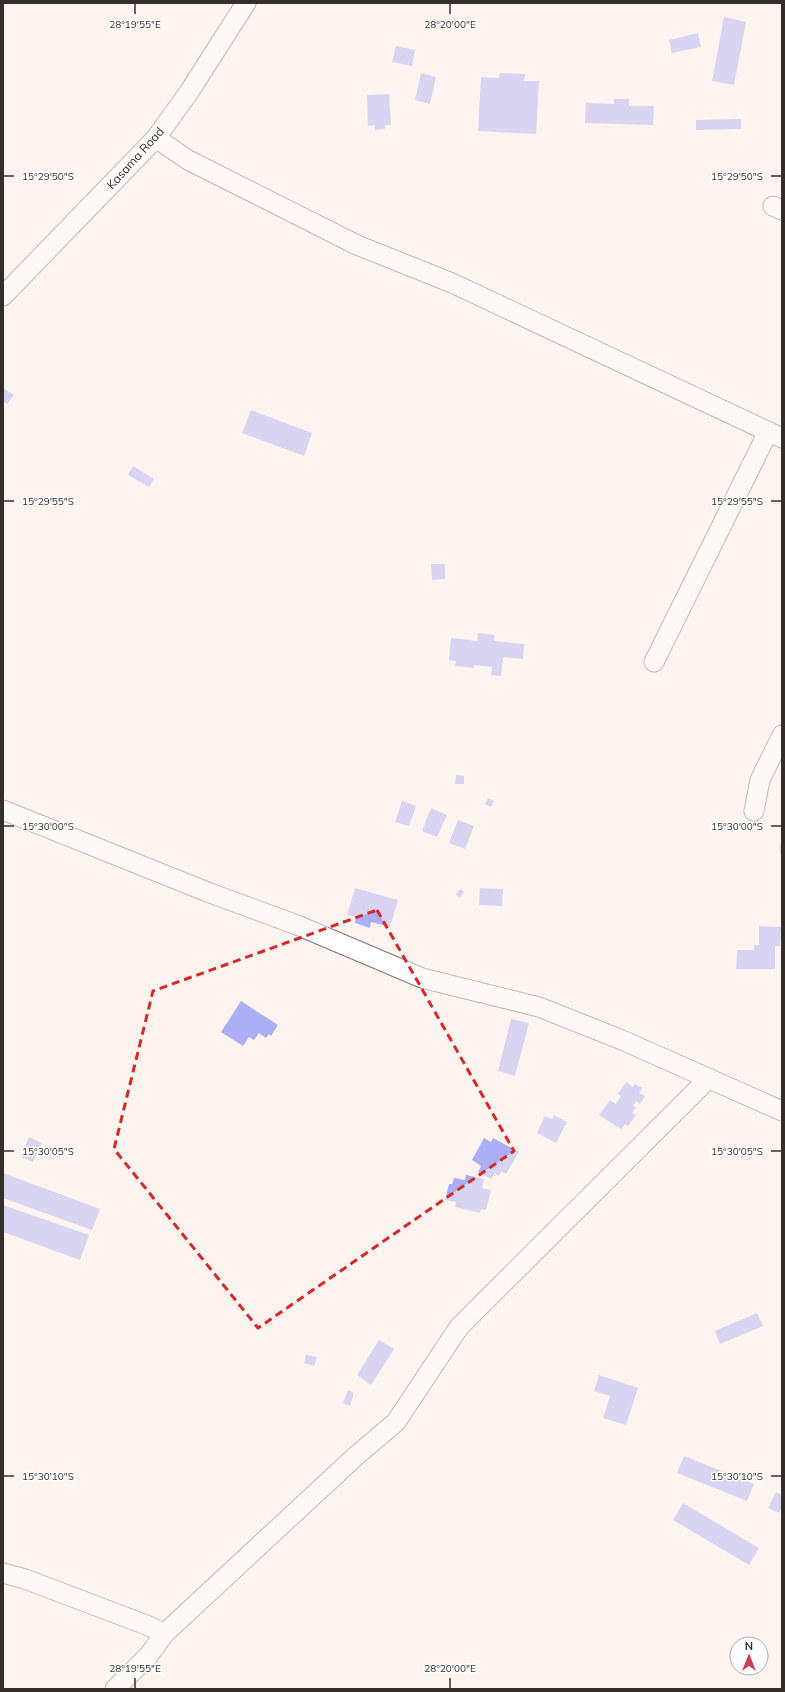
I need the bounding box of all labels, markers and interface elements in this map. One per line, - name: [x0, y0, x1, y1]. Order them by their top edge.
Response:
- text: 28°19'55"E: [109, 18, 161, 31]
- text: 28°20'00"E: [424, 18, 476, 31]
- street label: Kasama Road: [103, 124, 167, 192]
- text: 15°29'50"S: [22, 170, 74, 183]
- text: 15°29'50"S: [711, 170, 763, 183]
- text: 15°29'55"S: [22, 495, 74, 508]
- text: 15°29'55"S: [711, 495, 763, 508]
- text: 15°30'00"S: [22, 820, 74, 833]
- text: 15°30'00"S: [711, 820, 763, 833]
- text: 15°30'05"S: [22, 1145, 74, 1158]
- text: 15°30'05"S: [711, 1145, 763, 1158]
- text: 15°30'10"S: [22, 1470, 74, 1483]
- text: 15°30'10"S: [711, 1470, 763, 1483]
- north arrow: [729, 1636, 769, 1676]
- text: N: [745, 1639, 753, 1653]
- text: 28°19'55"E: [109, 1662, 161, 1675]
- text: 28°20'00"E: [424, 1662, 476, 1675]

